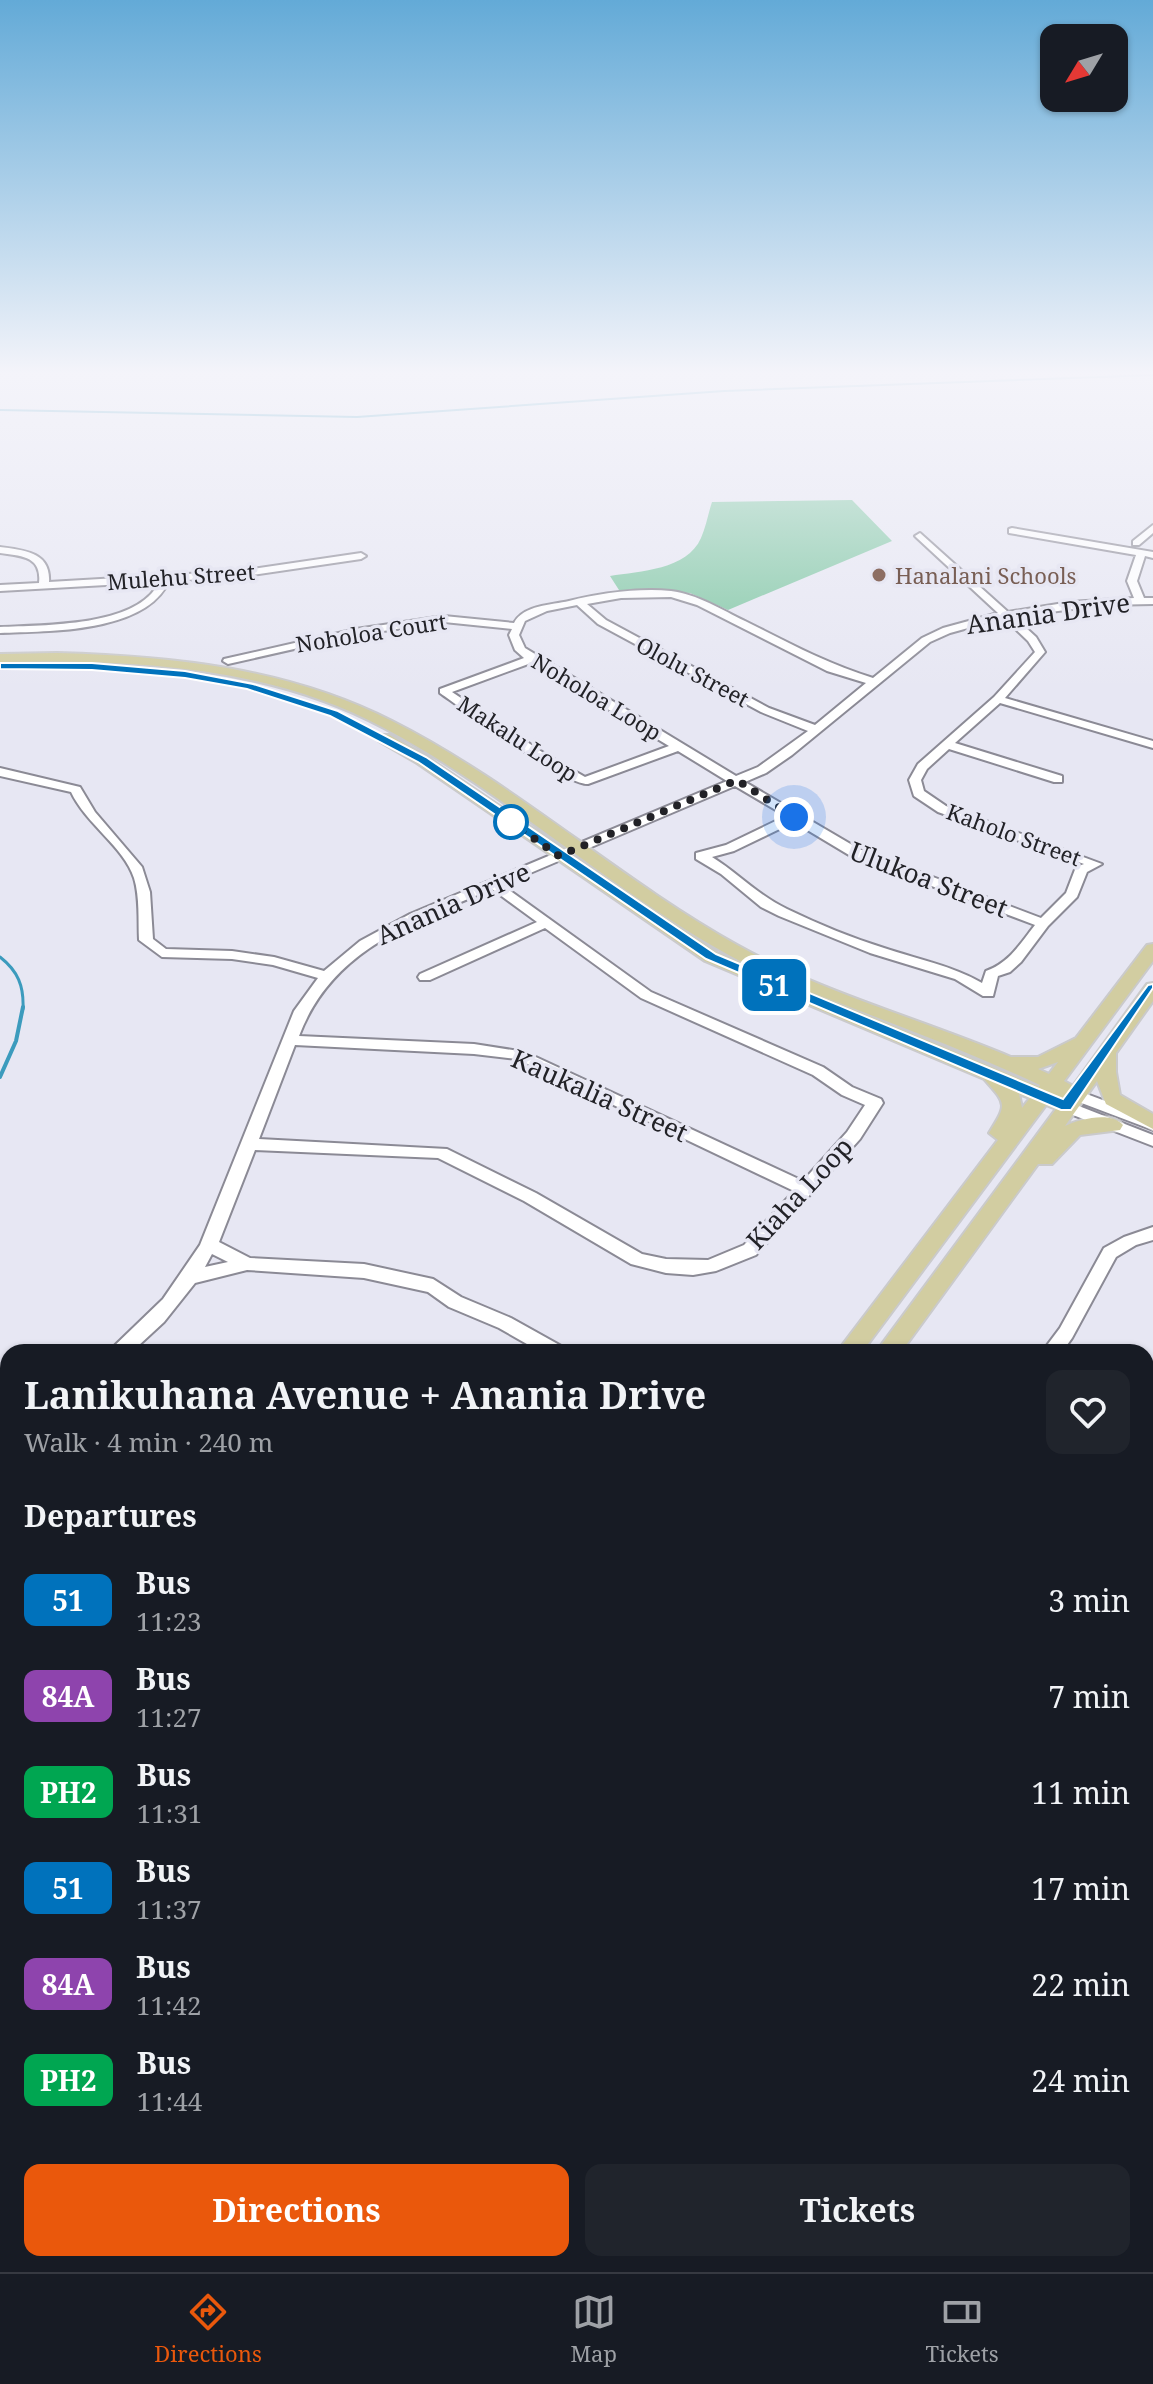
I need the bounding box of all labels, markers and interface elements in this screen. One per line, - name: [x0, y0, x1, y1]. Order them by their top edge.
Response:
- north arrow: [1040, 24, 1128, 112]
- map controls: [1040, 24, 1128, 112]
- street label: Mulehu Street: [106, 556, 256, 596]
- place label: Hanalani Schools: [895, 560, 1076, 590]
- marker: Hanalani Schools: [870, 566, 888, 584]
- street label: Anania Drive: [964, 584, 1132, 642]
- street label: Noholoa Court: [294, 605, 449, 659]
- street label: Ololu Street: [631, 629, 755, 713]
- street label: Noholoa Loop: [527, 645, 667, 747]
- street label: Makalu Loop: [452, 688, 584, 788]
- street label: Kaholo Street: [943, 796, 1086, 872]
- your location: [774, 797, 814, 837]
- unlabelled marker: [494, 805, 528, 839]
- street label: Ulukoa Street: [845, 832, 1013, 926]
- street label: Anania Drive: [370, 853, 536, 953]
- line badge: 51: [738, 959, 810, 1011]
- text: 51: [758, 966, 790, 1004]
- street label: Kaukalia Street: [506, 1040, 694, 1150]
- street label: Kiaha Loop: [738, 1129, 860, 1257]
- text: Lanikuhana Avenue + Anania Drive: [24, 1368, 706, 1420]
- button: heart: [1046, 1370, 1130, 1454]
- text: Walk · 4 min · 240 m: [24, 1424, 273, 1460]
- text: Departures: [24, 1495, 197, 1536]
- text: Bus: [136, 1562, 191, 1603]
- text: 3 min: [1048, 1580, 1130, 1621]
- text: 51: [52, 1581, 84, 1619]
- text: 11:23: [136, 1603, 202, 1639]
- text: Bus: [136, 1658, 191, 1699]
- text: 7 min: [1048, 1676, 1130, 1717]
- text: 84A: [42, 1677, 94, 1715]
- text: 11:27: [136, 1699, 202, 1735]
- text: Bus: [137, 1754, 191, 1795]
- text: 11 min: [1031, 1772, 1130, 1813]
- text: PH2: [40, 1773, 97, 1811]
- text: 11:31: [137, 1795, 202, 1831]
- text: Bus: [136, 1850, 191, 1891]
- text: 17 min: [1031, 1868, 1130, 1909]
- text: 51: [52, 1869, 84, 1907]
- text: 11:37: [136, 1891, 202, 1927]
- text: Bus: [136, 1946, 191, 1987]
- text: 22 min: [1031, 1964, 1130, 2005]
- text: 84A: [42, 1965, 94, 2003]
- text: 11:42: [136, 1987, 202, 2023]
- text: Bus: [137, 2042, 191, 2083]
- text: 24 min: [1031, 2060, 1130, 2101]
- text: PH2: [40, 2061, 97, 2099]
- text: 11:44: [137, 2083, 202, 2119]
- button: Directions: [24, 2164, 569, 2256]
- button: Tickets: [585, 2164, 1130, 2256]
- tab: Directions: [154, 2290, 262, 2368]
- tab: Map: [570, 2290, 617, 2368]
- tab: Tickets: [925, 2290, 999, 2368]

